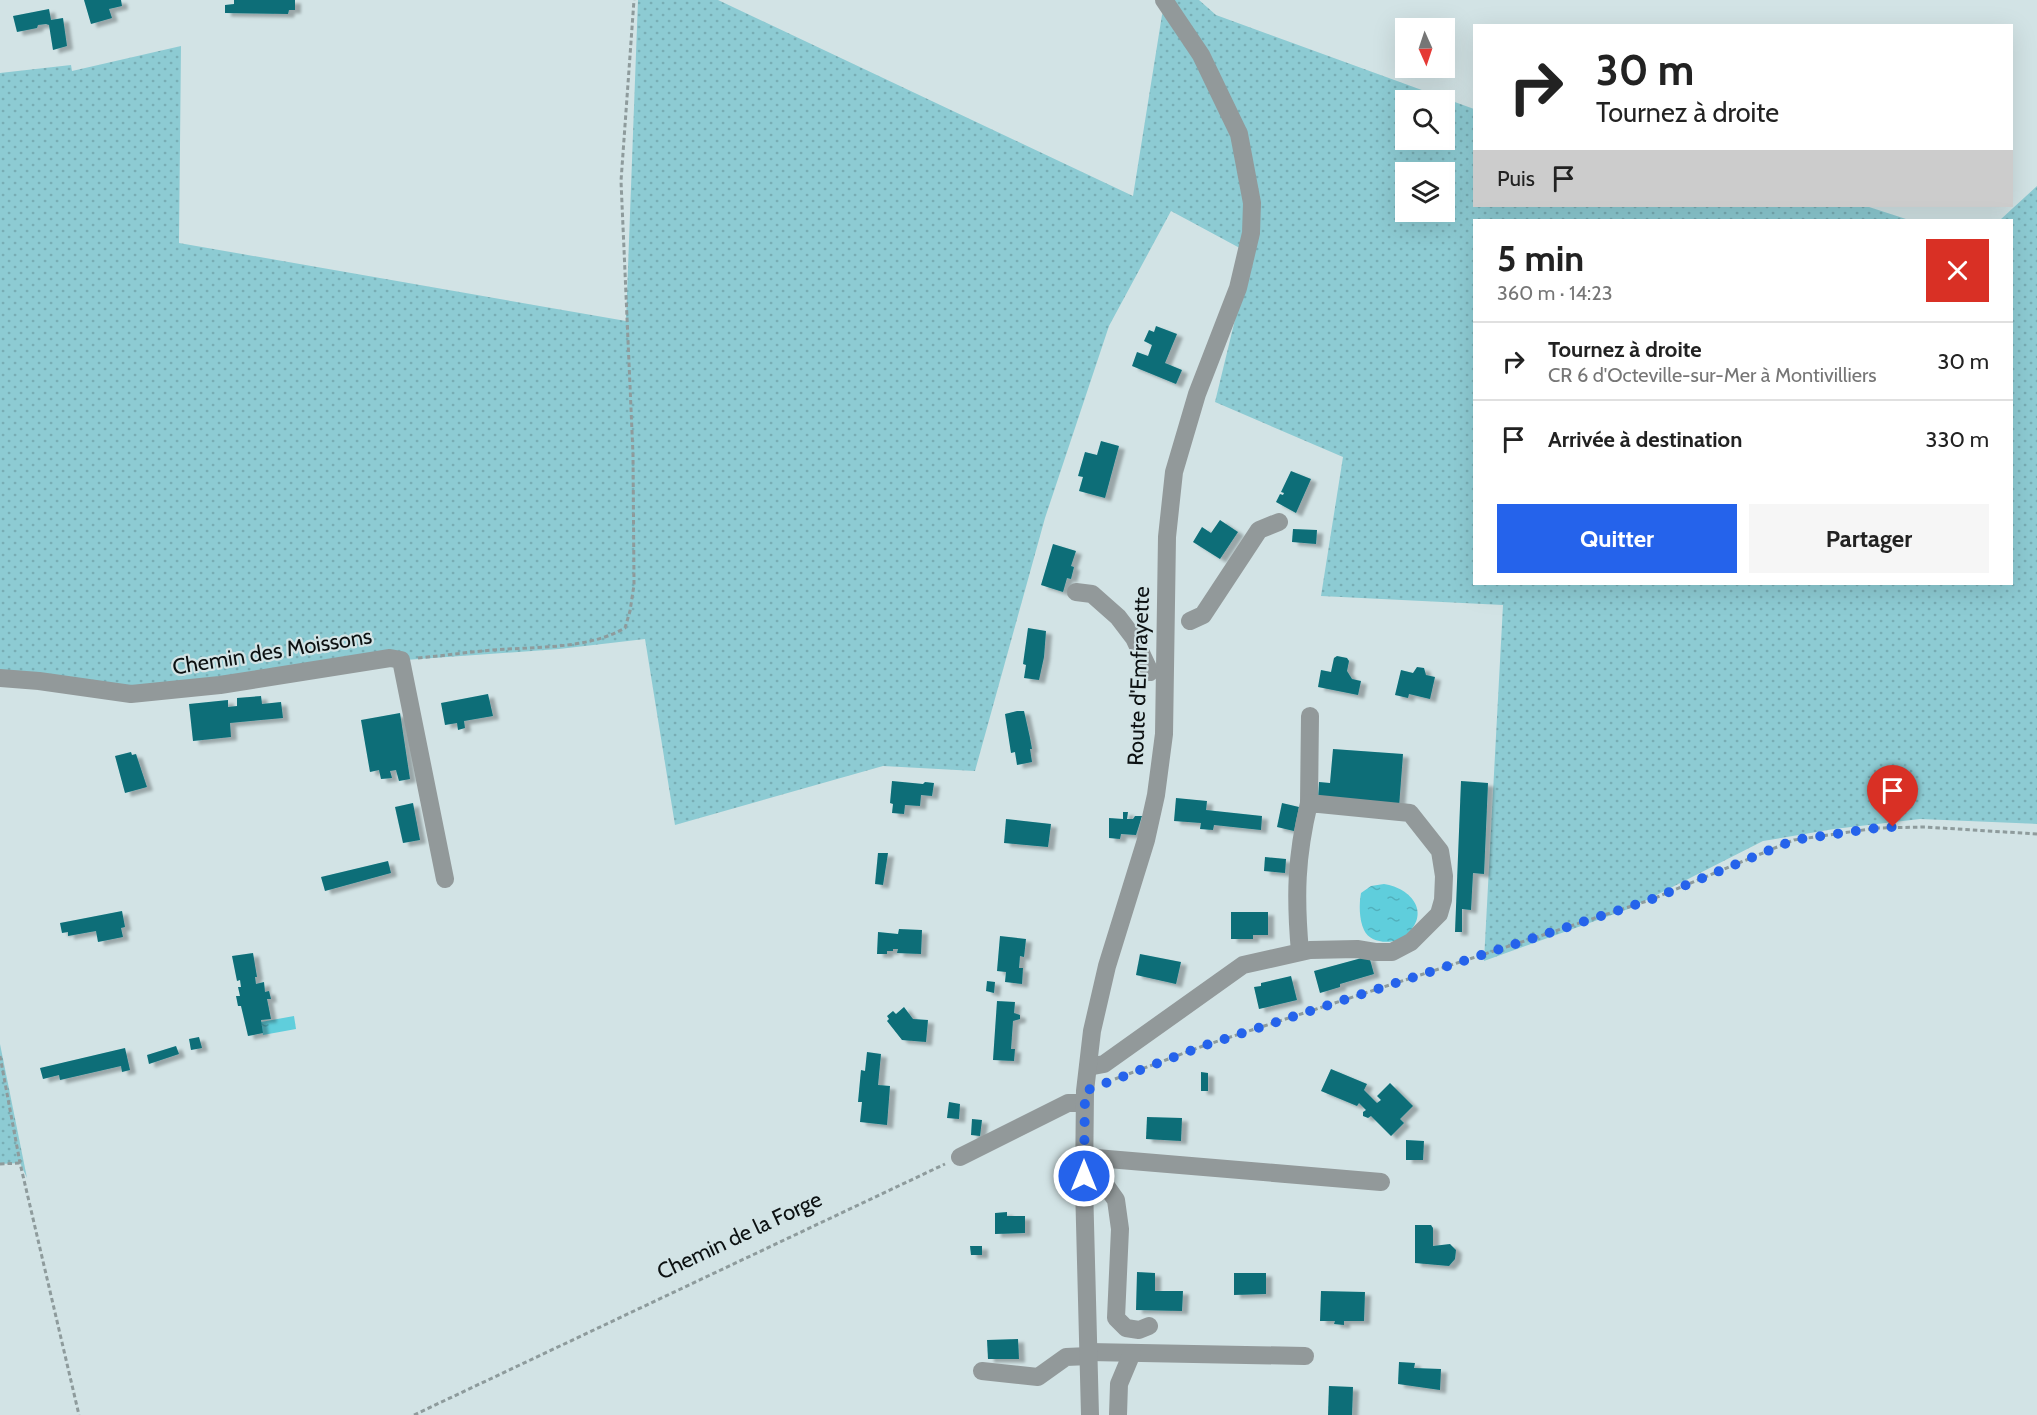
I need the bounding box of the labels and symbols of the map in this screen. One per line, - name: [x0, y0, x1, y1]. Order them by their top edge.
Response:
- north arrow: [1395, 18, 1455, 78]
- street label: Route d'Emfrayette: [1122, 586, 1155, 766]
- street label: Chemin des Moissons: [170, 622, 374, 681]
- pin: [1867, 765, 1918, 827]
- position arrow: [1052, 1144, 1116, 1208]
- street label: Chemin de la Forge: [653, 1185, 826, 1285]

